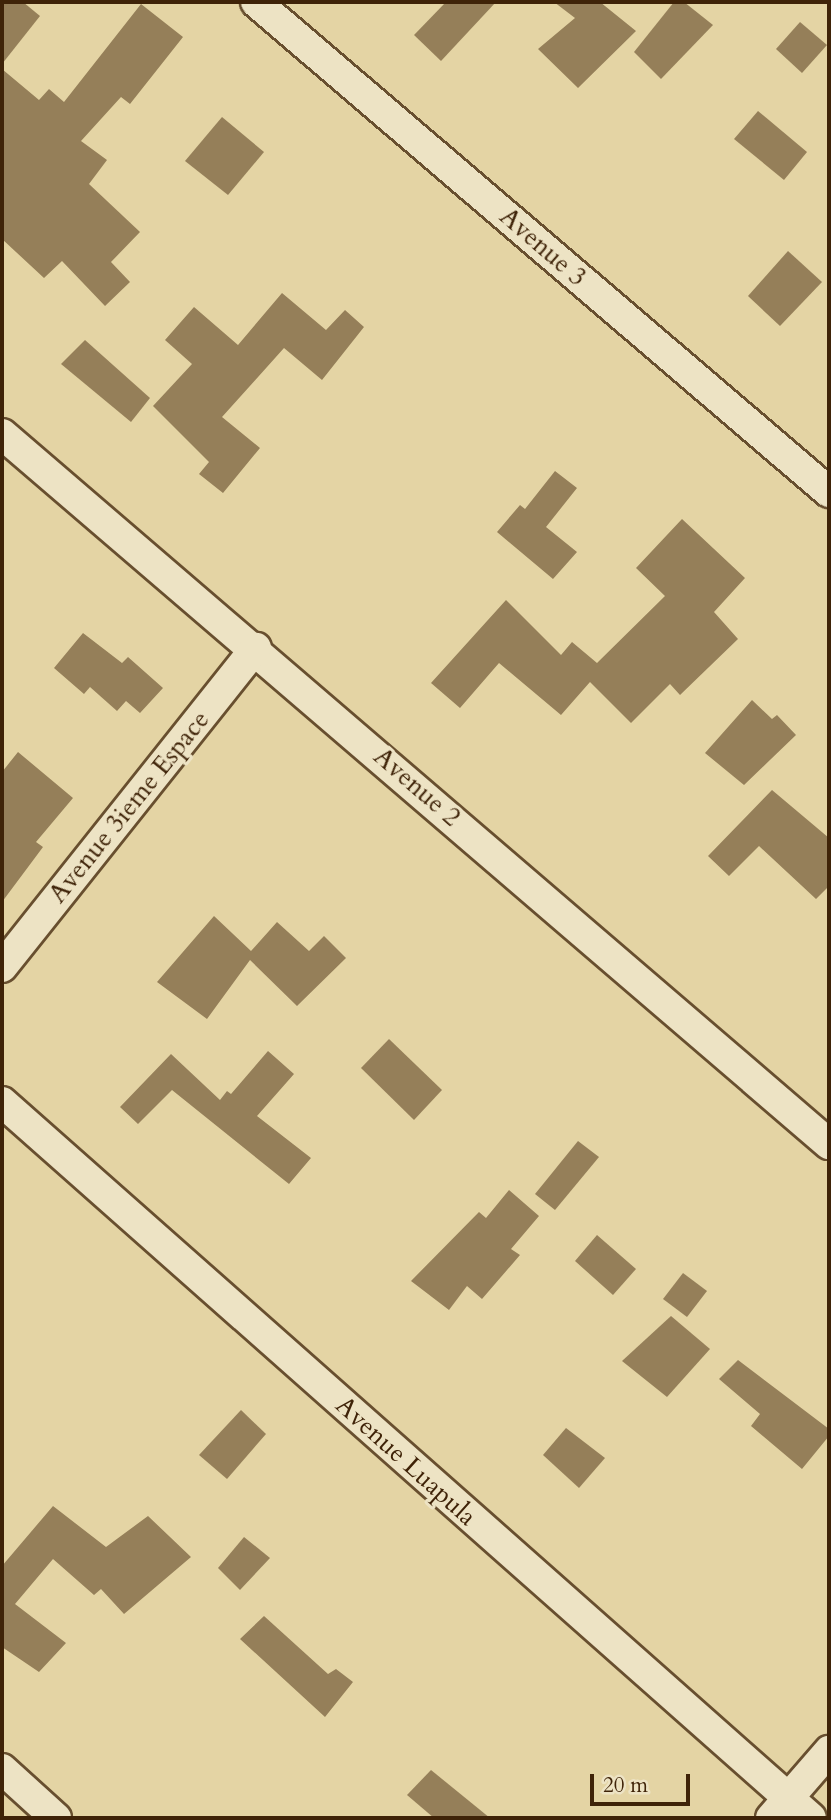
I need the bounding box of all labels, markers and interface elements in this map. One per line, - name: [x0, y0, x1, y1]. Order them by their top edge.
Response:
- street label: Avenue 3: [493, 201, 593, 293]
- street label: Avenue 3ieme Espace: [42, 705, 216, 909]
- street label: Avenue 2: [367, 741, 467, 833]
- street label: Avenue Luapula: [329, 1390, 483, 1532]
- scale bar: [593, 1760, 693, 1804]
- text: 20 m: [603, 1771, 648, 1800]

